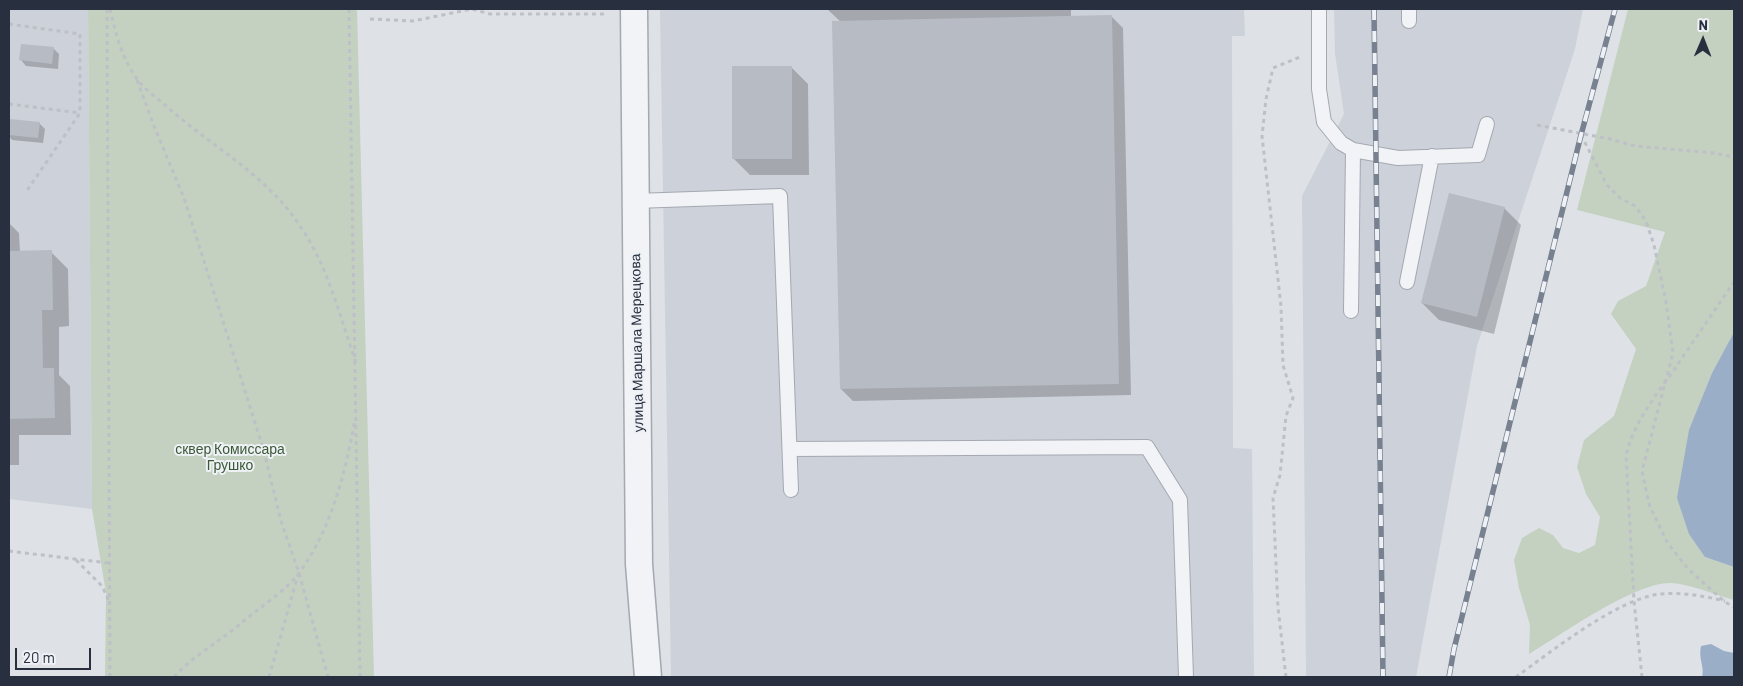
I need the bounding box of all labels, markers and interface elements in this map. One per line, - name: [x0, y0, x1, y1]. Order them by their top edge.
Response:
- north arrow: [1678, 15, 1728, 65]
- text: N: [1698, 16, 1708, 33]
- street label: улица Маршала Мерецкова: [627, 253, 647, 433]
- park label: сквер Комиссара Грушко: [175, 441, 285, 474]
- scale bar: [18, 638, 94, 670]
- text: 20 m: [23, 648, 55, 666]

